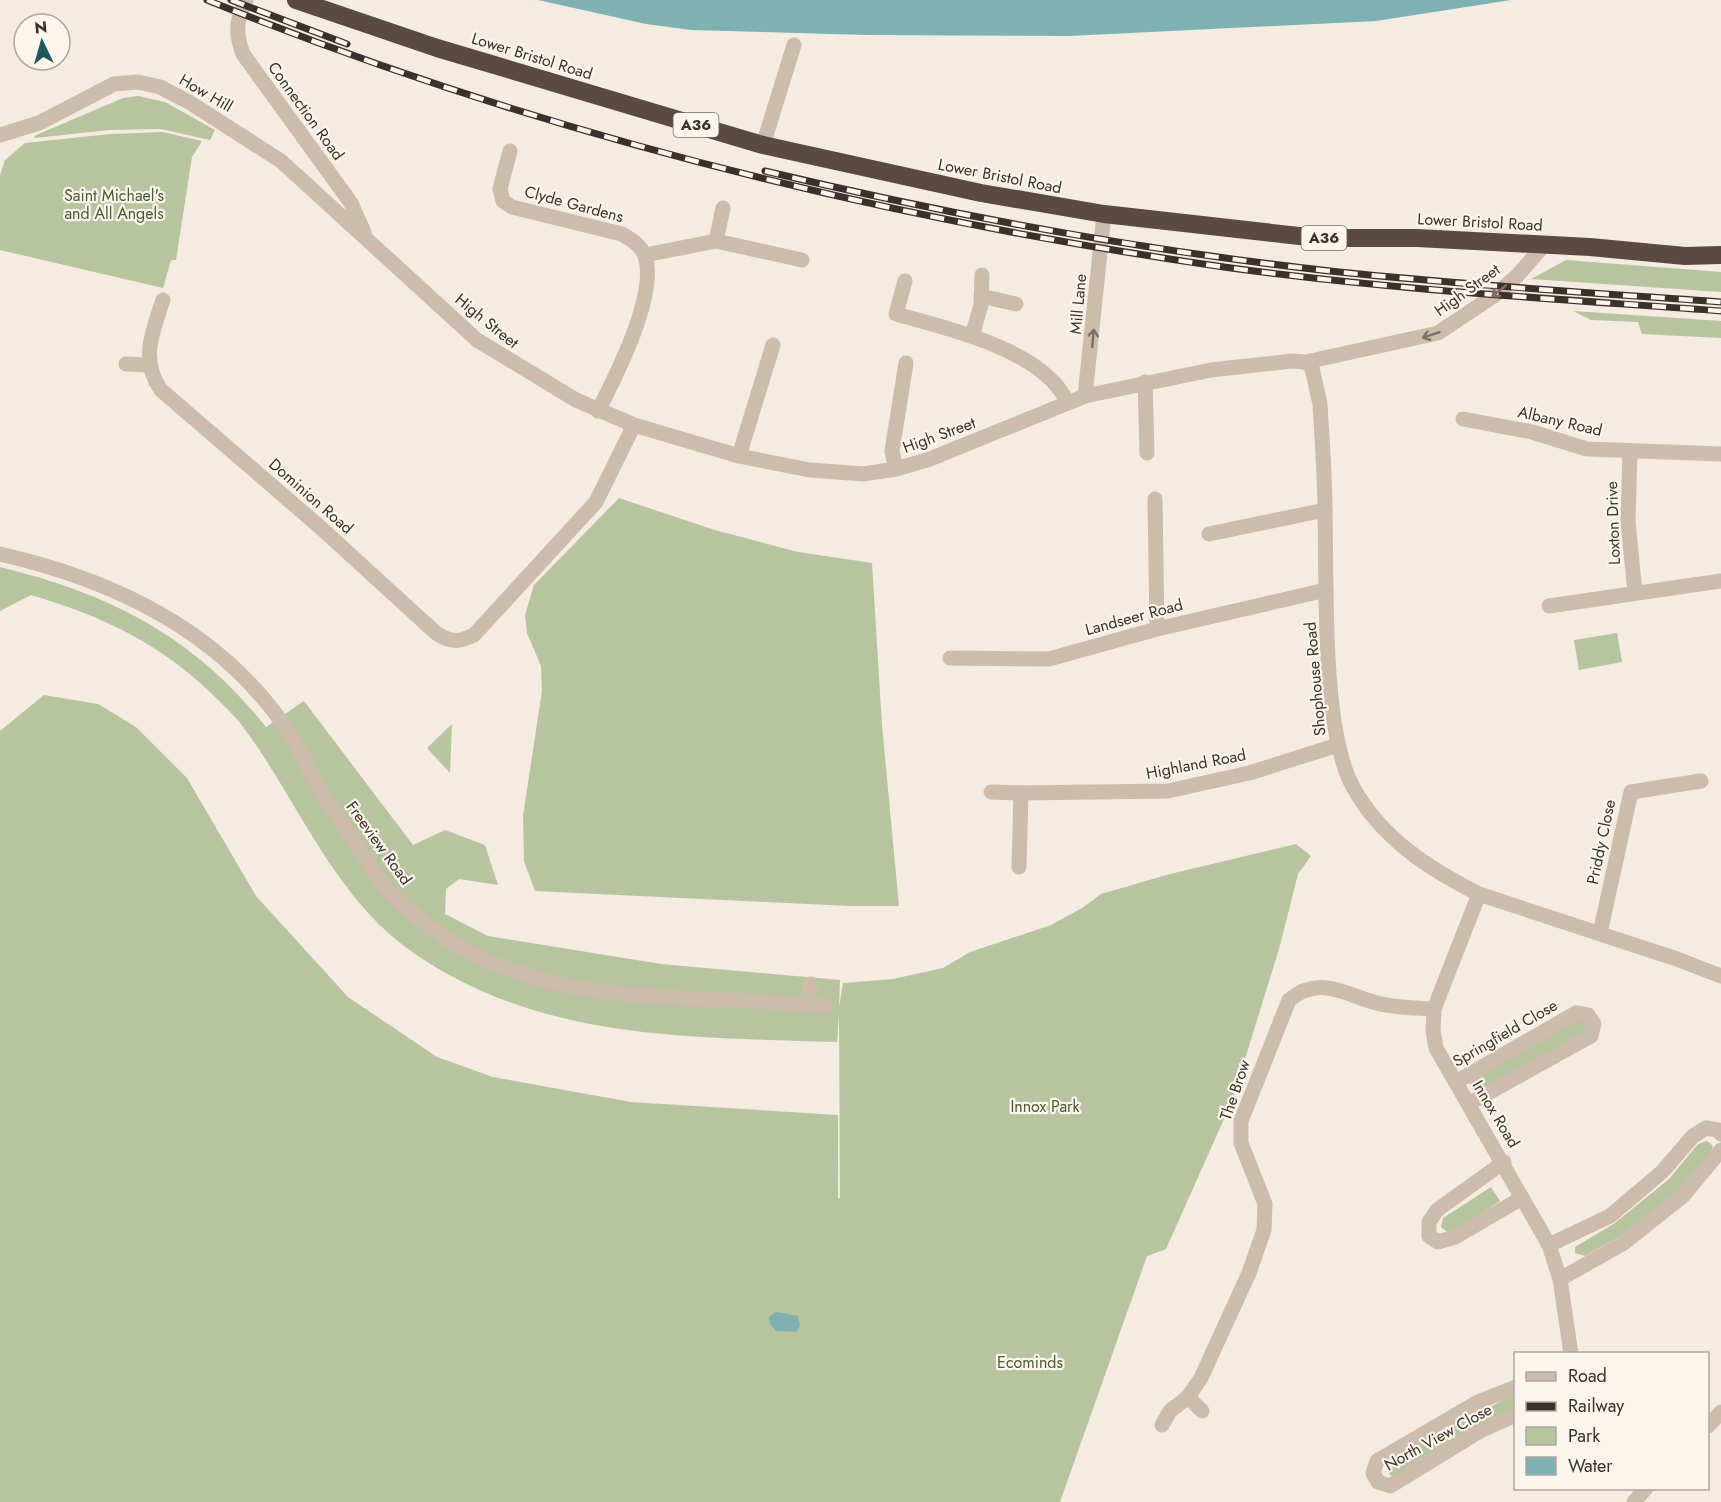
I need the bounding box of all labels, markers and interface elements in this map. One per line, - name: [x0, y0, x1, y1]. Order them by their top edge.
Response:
- north arrow: [12, 12, 72, 72]
- text: N: [33, 16, 48, 40]
- street label: Lower Bristol Road: [469, 27, 595, 85]
- street label: Connection Road: [262, 57, 350, 165]
- street label: How Hill: [175, 68, 237, 118]
- road number: A36: [674, 113, 718, 137]
- street label: Lower Bristol Road: [936, 153, 1064, 199]
- street label: Clyde Gardens: [522, 180, 626, 228]
- park label: Saint Michael's and All Angels: [64, 184, 164, 225]
- street label: Lower Bristol Road: [1417, 207, 1543, 237]
- road number: A36: [1302, 226, 1346, 250]
- street label: High Street: [1429, 258, 1505, 322]
- street label: Mill Lane: [1064, 273, 1092, 335]
- one-way arrow: [1492, 284, 1507, 298]
- street label: High Street: [450, 288, 524, 354]
- one-way arrow: [1088, 329, 1099, 349]
- one-way arrow: [1422, 330, 1441, 341]
- street label: Albany Road: [1516, 400, 1604, 442]
- street label: High Street: [899, 411, 979, 459]
- street label: Dominion Road: [264, 453, 358, 539]
- street label: Loxton Drive: [1600, 481, 1626, 565]
- street label: Landseer Road: [1083, 593, 1185, 641]
- street label: Shophouse Road: [1299, 621, 1331, 737]
- street label: Highland Road: [1144, 743, 1248, 785]
- street label: Freeview Road: [341, 796, 417, 890]
- street label: Priddy Close: [1581, 797, 1621, 887]
- street label: Springfield Close: [1448, 994, 1562, 1072]
- street label: The Brow: [1214, 1057, 1256, 1123]
- street label: Innox Road: [1467, 1076, 1525, 1152]
- park label: Innox Park: [1010, 1095, 1081, 1118]
- park label: Ecominds: [997, 1351, 1063, 1374]
- legend: [1514, 1352, 1709, 1490]
- text: Road: [1568, 1363, 1607, 1389]
- text: Railway: [1568, 1393, 1624, 1419]
- street label: North View Close: [1380, 1398, 1496, 1476]
- text: Park: [1568, 1423, 1600, 1449]
- text: Water: [1568, 1453, 1613, 1479]

